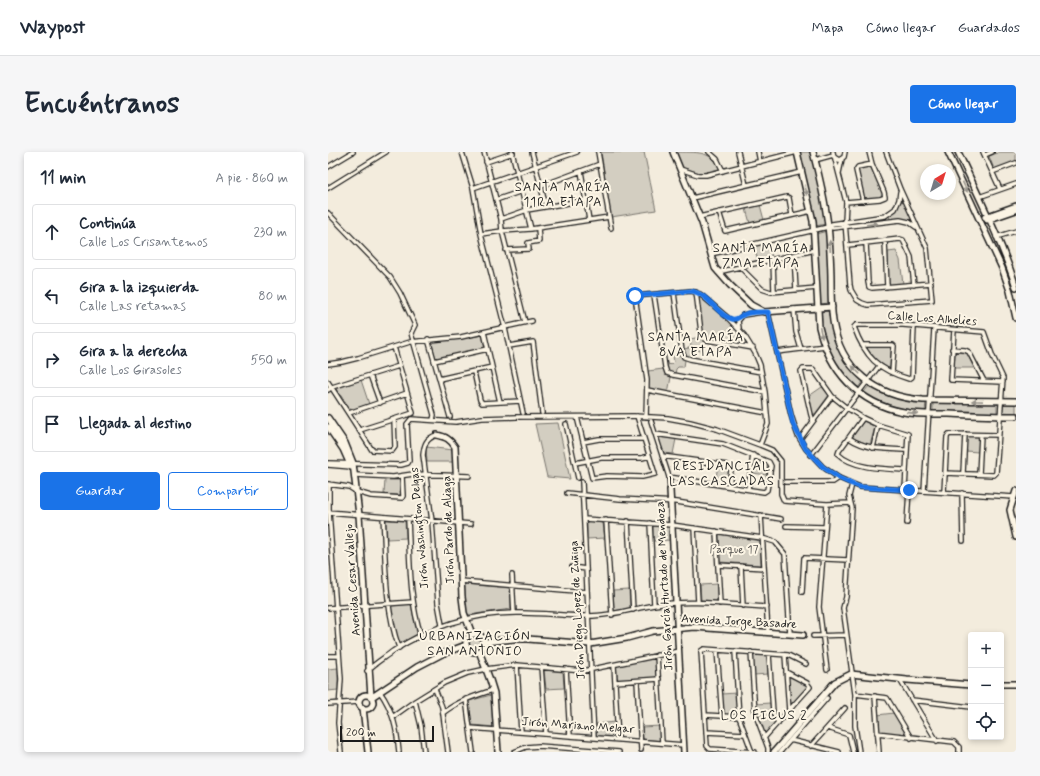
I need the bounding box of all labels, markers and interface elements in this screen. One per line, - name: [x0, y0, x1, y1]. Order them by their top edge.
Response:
- text: Waypost: [20, 15, 85, 40]
- text: Mapa: [812, 19, 844, 37]
- text: Cómo llegar: [866, 19, 936, 37]
- text: Guardados: [958, 19, 1020, 37]
- button: Cómo llegar: [910, 85, 1016, 123]
- text: Encuéntranos: [24, 86, 180, 123]
- north arrow: [920, 164, 956, 200]
- text: 11 min: [40, 167, 86, 189]
- text: A pie · 860 m: [215, 170, 288, 187]
- district label: SANTA MARÍA 11RA ETAPA: [515, 178, 611, 211]
- one-way arrow: [962, 181, 968, 193]
- one-way arrow: [804, 184, 810, 196]
- text: Continúa: [79, 214, 136, 234]
- icon: ahead: [41, 221, 63, 243]
- one-way arrow: [865, 221, 878, 227]
- text: 230 m: [253, 224, 287, 241]
- text: Calle Los Crisantemos: [79, 234, 208, 251]
- district label: SANTA MARÍA 7MA ETAPA: [713, 239, 809, 272]
- one-way arrow: [826, 240, 833, 252]
- text: Gira a la izquierda: [79, 278, 198, 298]
- icon: left: [41, 285, 63, 307]
- route start: [626, 287, 644, 305]
- text: 80 m: [258, 288, 287, 305]
- text: Calle Las retamas: [79, 298, 186, 315]
- street label: Calle Los Alhelies: [887, 308, 978, 330]
- one-way arrow: [818, 327, 824, 339]
- district label: SANTA MARÍA 8VA ETAPA: [648, 328, 744, 361]
- text: Gira a la derecha: [79, 342, 188, 362]
- icon: right: [41, 349, 63, 371]
- text: 550 m: [251, 352, 287, 369]
- text: Calle Los Girasoles: [79, 362, 182, 379]
- one-way arrow: [851, 365, 861, 375]
- one-way arrow: [970, 398, 983, 404]
- one-way arrow: [906, 410, 918, 416]
- icon: arrive: [41, 413, 63, 435]
- text: Llegada al destino: [79, 414, 192, 434]
- district label: RESIDANCIAL LAS CASCADAS: [669, 458, 775, 490]
- street label: Jirón Washington Delgas: [407, 466, 434, 589]
- button: Guardar: [40, 472, 160, 510]
- button: Compartir: [168, 472, 288, 510]
- street label: Jirón Pardo de Aliaga: [439, 475, 459, 584]
- route end: [900, 481, 918, 499]
- street label: Jirón García Hurtado de Mendoza: [653, 501, 677, 671]
- street label: Avenida Cesar Vallejo: [341, 523, 365, 636]
- street label: Jirón Diego Lopez de Zuñiga: [566, 540, 590, 680]
- park label: Parque 17: [709, 542, 759, 558]
- street label: Avenida Jorge Basadre: [681, 611, 798, 633]
- district label: URBANIZACIÓN SAN ANTONIO: [419, 628, 531, 660]
- map controls: [968, 632, 1004, 740]
- button: +: [968, 632, 1004, 668]
- button: −: [968, 668, 1004, 704]
- button: locate: [968, 704, 1004, 740]
- district label: LOS FICUS 2: [720, 707, 808, 724]
- street label: Jirón Mariano Melgar: [521, 714, 635, 738]
- scale bar: [340, 724, 434, 743]
- text: 200 m: [346, 726, 376, 740]

